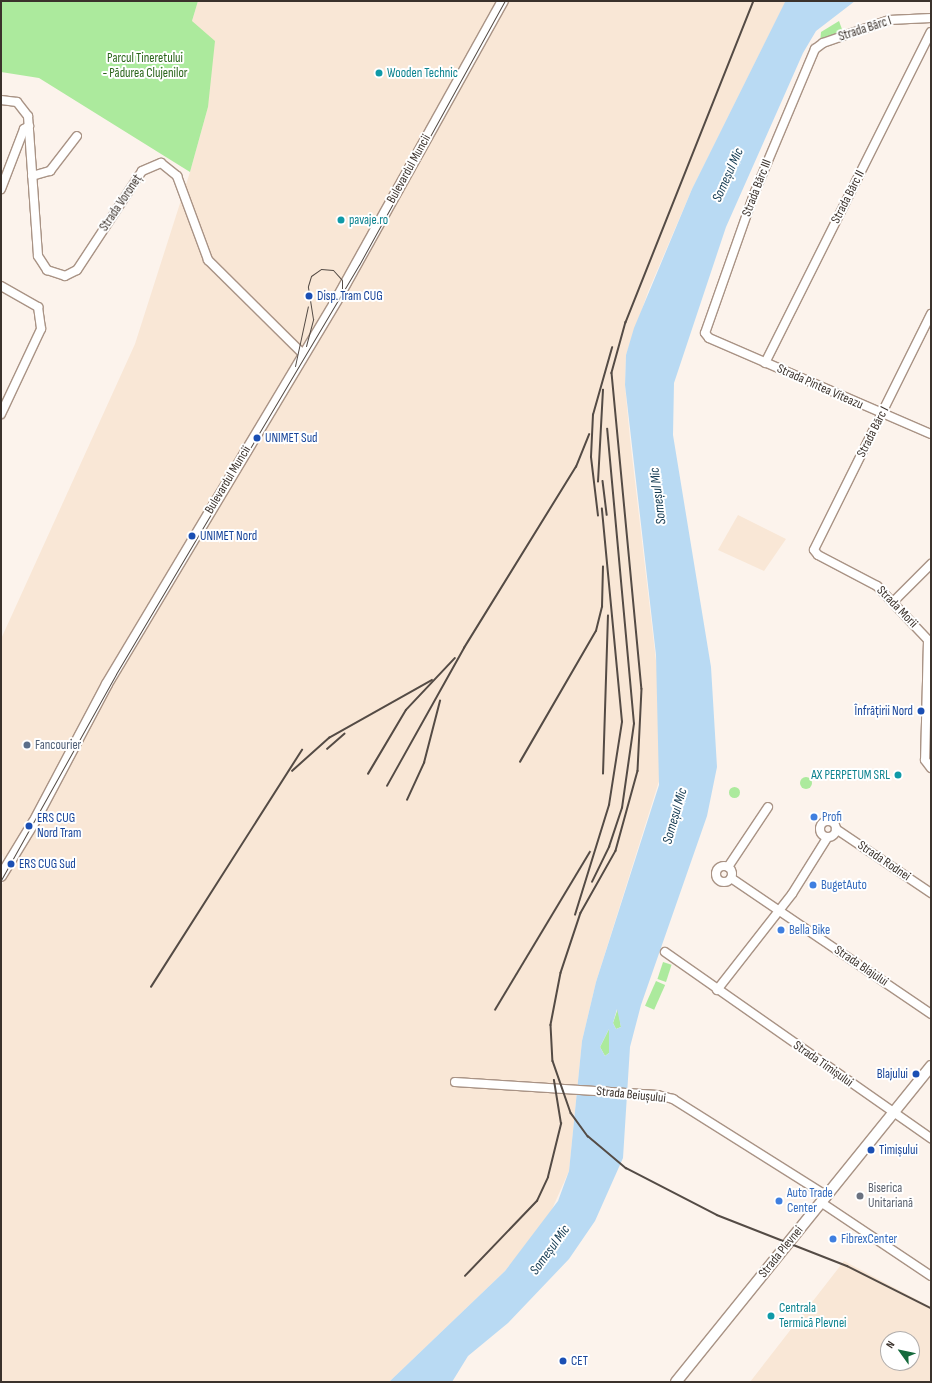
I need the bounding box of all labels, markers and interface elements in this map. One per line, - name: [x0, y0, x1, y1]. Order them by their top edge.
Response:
- street label: Strada Bărc I: [837, 13, 893, 45]
- park label: Parcul Tineretului - Pădurea Clujenilor: [102, 51, 188, 82]
- place label: Wooden Technic: [387, 65, 458, 81]
- marker: Wooden Technic: [374, 68, 384, 78]
- street label: Bulevardul Muncii: [384, 132, 434, 206]
- water label: Someșul Mic: [709, 145, 747, 205]
- street label: Strada Bărc III: [739, 157, 775, 219]
- street label: Strada Bărc II: [828, 168, 868, 226]
- street label: Strada Voroneț: [96, 172, 146, 234]
- place label: pavaje.ro: [349, 212, 388, 228]
- marker: pavaje.ro: [336, 215, 346, 225]
- place label: Disp. Tram CUG: [317, 288, 383, 304]
- marker: Disp. Tram CUG: [304, 291, 314, 301]
- street label: Strada Pintea Viteazu: [774, 361, 866, 413]
- street label: Strada Bărc I: [854, 404, 892, 460]
- place label: UNIMET Sud: [265, 430, 318, 446]
- marker: UNIMET Sud: [252, 433, 262, 443]
- street label: Bulevardul Muncii: [202, 443, 254, 517]
- water label: Someșul Mic: [646, 466, 670, 526]
- place label: UNIMET Nord: [200, 528, 257, 544]
- marker: UNIMET Nord: [187, 531, 197, 541]
- street label: Strada Morii: [873, 583, 921, 631]
- place label: Înfrățirii Nord: [855, 703, 913, 719]
- marker: Înfrățirii Nord: [916, 706, 926, 716]
- place label: Fancourier: [35, 737, 81, 753]
- marker: Fancourier: [22, 740, 32, 750]
- place label: AX PERPETUM SRL: [811, 767, 890, 783]
- marker: AX PERPETUM SRL: [893, 770, 903, 780]
- water label: Someșul Mic: [659, 786, 691, 846]
- place label: Profi: [822, 809, 842, 825]
- place label: ERS CUG Nord Tram: [37, 811, 81, 842]
- marker: Profi: [809, 812, 819, 822]
- marker: ERS CUG Nord Tram: [24, 821, 34, 831]
- street label: Strada Rodnei: [855, 838, 913, 884]
- place label: ERS CUG Sud: [19, 856, 76, 872]
- marker: ERS CUG Sud: [6, 859, 16, 869]
- place label: BugetAuto: [821, 877, 867, 893]
- marker: BugetAuto: [808, 880, 818, 890]
- place label: Bella Bike: [789, 922, 830, 938]
- marker: Bella Bike: [776, 925, 786, 935]
- street label: Strada Blajului: [831, 942, 891, 990]
- street label: Strada Timișului: [790, 1038, 856, 1090]
- place label: Blajului: [877, 1066, 908, 1082]
- marker: Blajului: [911, 1069, 921, 1079]
- street label: Strada Beiușului: [595, 1084, 667, 1106]
- place label: Timișului: [879, 1142, 918, 1158]
- marker: Timișului: [866, 1145, 876, 1155]
- place label: Biserica Unitariană: [868, 1181, 913, 1212]
- place label: Auto Trade Center: [787, 1186, 833, 1217]
- marker: Biserica Unitariană: [855, 1191, 865, 1201]
- marker: Auto Trade Center: [774, 1196, 784, 1206]
- water label: Someșul Mic: [526, 1222, 574, 1278]
- street label: Strada Plevnei: [755, 1223, 807, 1281]
- place label: FibrexCenter: [841, 1231, 897, 1247]
- marker: FibrexCenter: [828, 1234, 838, 1244]
- place label: Centrala Termică Plevnei: [779, 1301, 847, 1332]
- marker: Centrala Termică Plevnei: [766, 1311, 776, 1321]
- north arrow: [880, 1331, 920, 1371]
- text: N: [883, 1339, 897, 1351]
- place label: CET: [571, 1353, 588, 1369]
- marker: CET: [558, 1356, 568, 1366]

